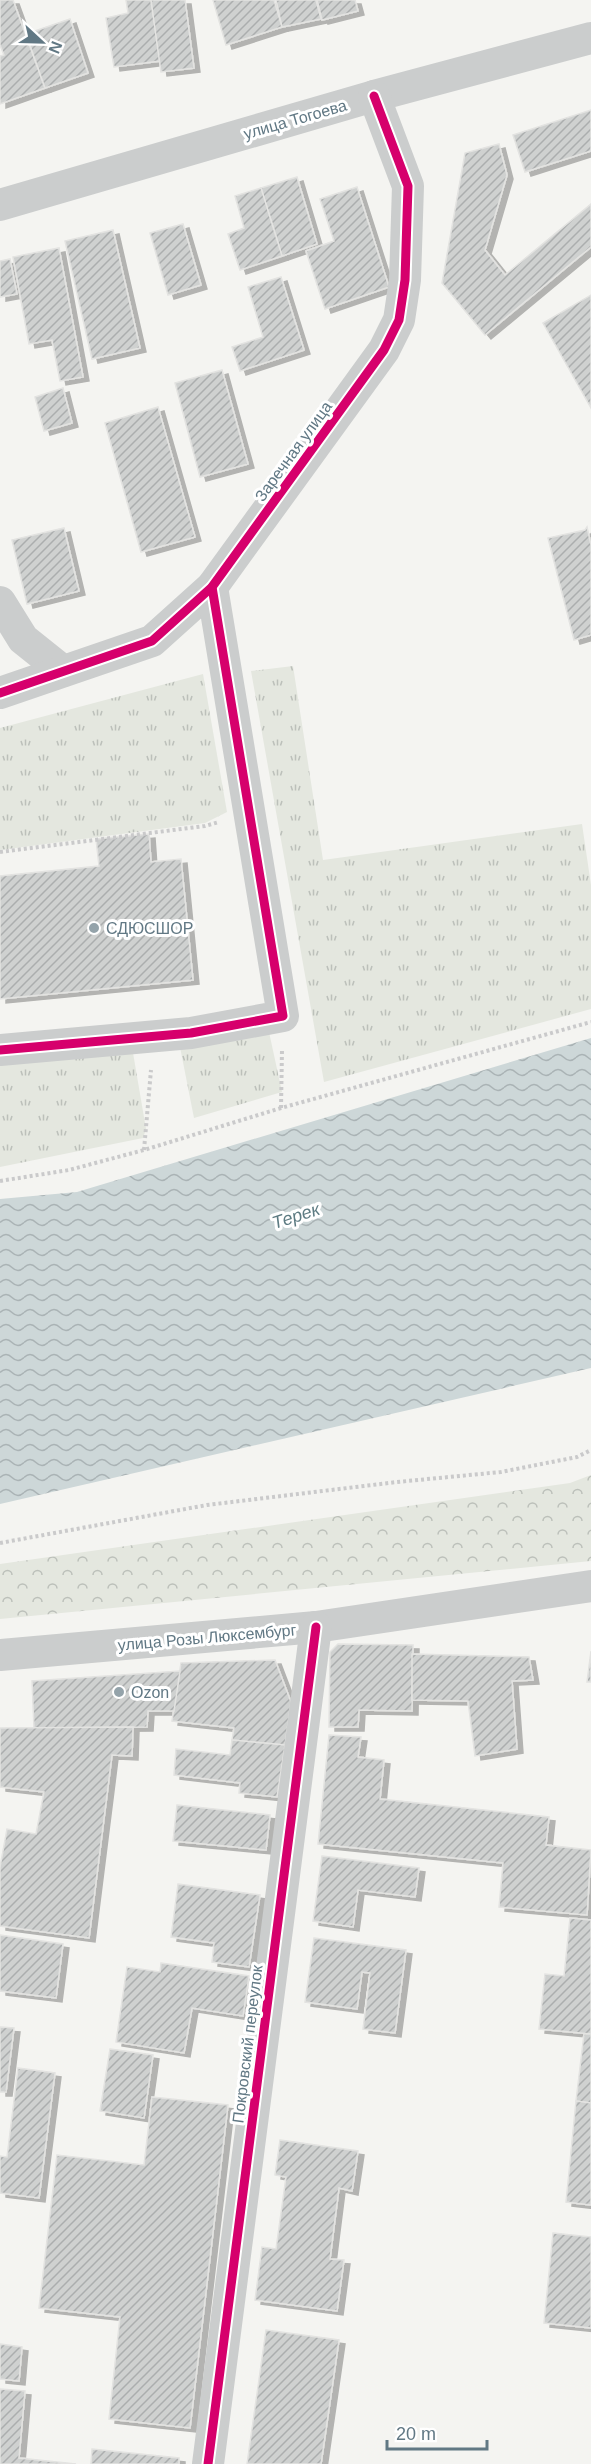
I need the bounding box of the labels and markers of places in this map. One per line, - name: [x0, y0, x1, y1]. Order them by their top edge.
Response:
- place label: СДЮСШОР: [106, 920, 193, 937]
- marker: СДЮСШОР: [87, 921, 101, 935]
- place label: Ozon: [131, 1684, 169, 1701]
- marker: Ozon: [112, 1685, 126, 1699]

